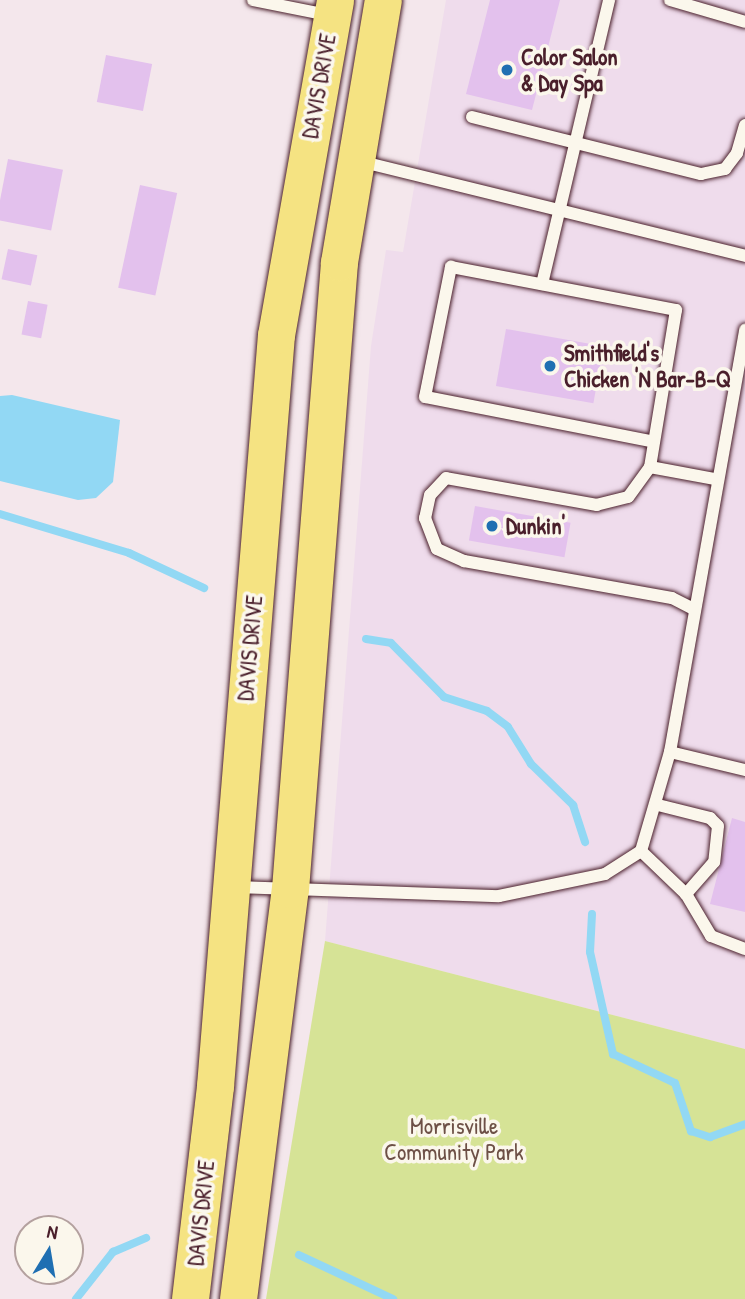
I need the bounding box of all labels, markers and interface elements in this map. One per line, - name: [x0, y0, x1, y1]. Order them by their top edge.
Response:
- street label: DAVIS DRIVE: [296, 31, 342, 141]
- place label: Color Salon & Day Spa: [521, 43, 618, 97]
- marker: Color Salon & Day Spa: [499, 62, 515, 78]
- place label: Smithfield's Chicken 'N Bar-B-Q: [564, 339, 731, 393]
- marker: Smithfield's Chicken 'N Bar-B-Q: [542, 358, 558, 374]
- place label: Dunkin': [506, 512, 565, 540]
- marker: Dunkin': [484, 518, 500, 534]
- street label: DAVIS DRIVE: [232, 594, 268, 702]
- park label: Morrisville Community Park: [384, 1112, 524, 1166]
- street label: DAVIS DRIVE: [182, 1159, 220, 1267]
- north arrow: [14, 1215, 84, 1285]
- text: N: [45, 1218, 60, 1245]

